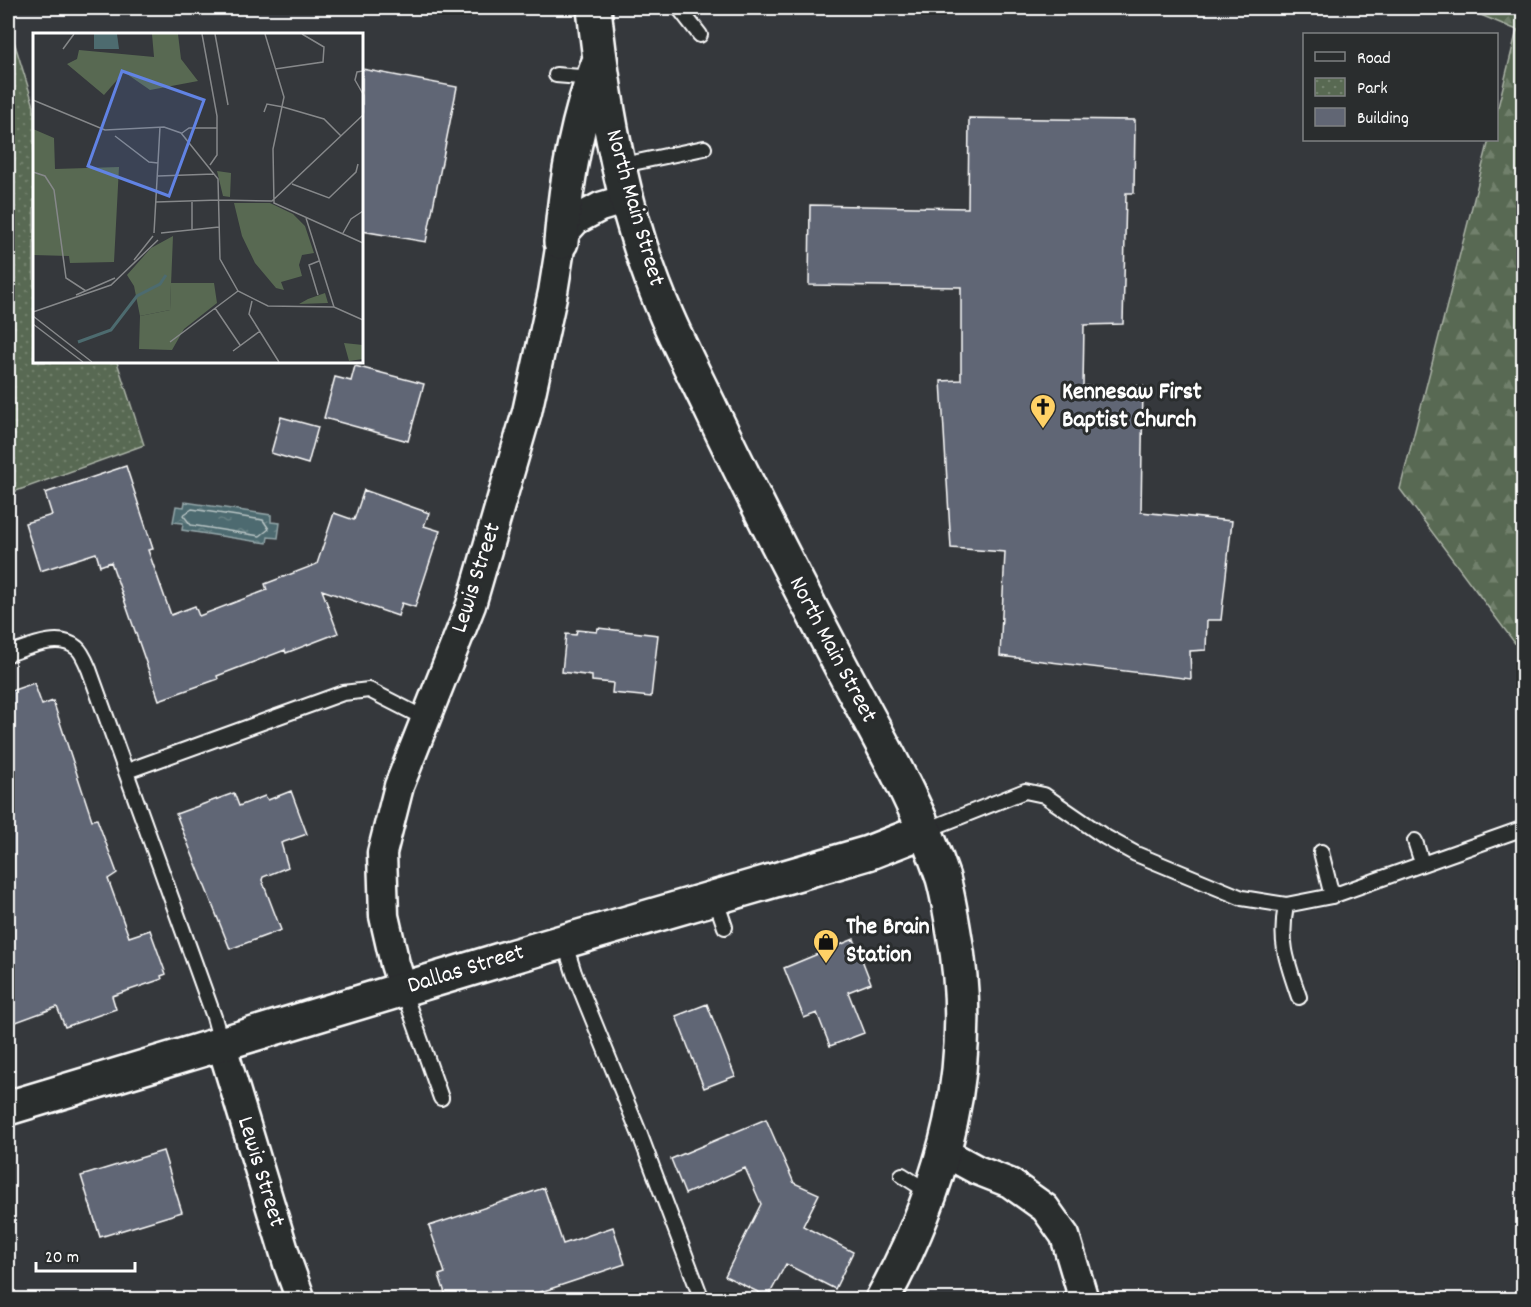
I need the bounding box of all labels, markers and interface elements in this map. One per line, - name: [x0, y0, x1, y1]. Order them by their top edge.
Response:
- inset map: [33, 33, 363, 363]
- legend: [1303, 33, 1498, 141]
- text: Road: [1357, 47, 1391, 72]
- text: Park: [1357, 77, 1388, 102]
- text: Building: [1357, 107, 1409, 132]
- street label: North Main Street: [595, 126, 673, 290]
- place label: Kennesaw First Baptist Church: [1062, 376, 1202, 438]
- church icon: Kennesaw First Baptist Church: [1028, 392, 1058, 430]
- street label: Lewis Street: [443, 518, 511, 638]
- street label: North Main Street: [779, 571, 885, 729]
- place label: The Brain Station: [846, 911, 930, 973]
- shop icon: The Brain Station: [811, 927, 841, 965]
- street label: Dallas Street: [404, 936, 529, 1004]
- street label: Lewis Street: [227, 1112, 293, 1232]
- scale bar: [36, 1235, 135, 1273]
- text: 20 m: [45, 1246, 79, 1271]

